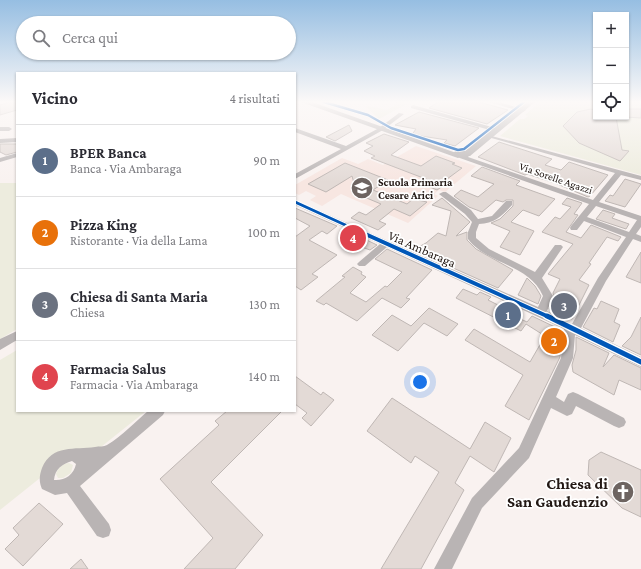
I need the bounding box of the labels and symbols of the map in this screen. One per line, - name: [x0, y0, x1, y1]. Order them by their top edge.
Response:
- street label: Via Sorelle Agazzi: [517, 160, 594, 197]
- school or university icon: Scuola Primaria Cesare Arici: [349, 175, 375, 201]
- place label: Scuola Primaria Cesare Arici: [378, 176, 453, 201]
- pin: 4: [340, 223, 366, 253]
- street label: Via Ambaraga: [386, 227, 458, 271]
- pin: 3: [551, 291, 577, 321]
- pin: 1: [495, 300, 521, 330]
- pin: 2: [541, 326, 567, 356]
- your location: [410, 372, 430, 392]
- place label: Chiesa di San Gaudenzio: [507, 475, 608, 510]
- church icon: Chiesa di San Gaudenzio: [610, 479, 636, 505]

